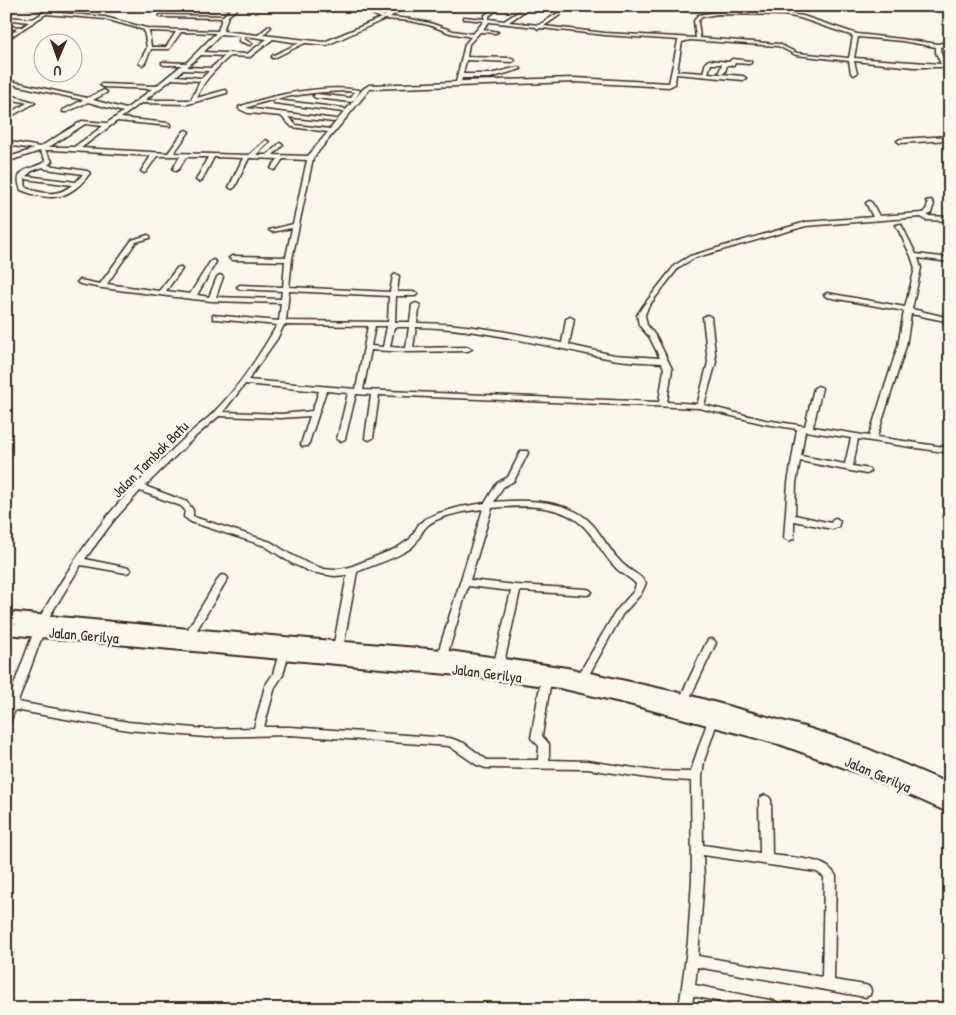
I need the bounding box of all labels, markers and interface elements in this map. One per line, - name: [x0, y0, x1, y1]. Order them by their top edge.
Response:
- north arrow: [32, 32, 82, 82]
- text: U: [53, 62, 62, 81]
- street label: Jalan Tambak Batu: [107, 416, 193, 502]
- street label: Jalan Gerilya: [48, 621, 120, 649]
- street label: Jalan Gerilya: [451, 658, 523, 688]
- street label: Jalan Gerilya: [842, 751, 914, 797]

